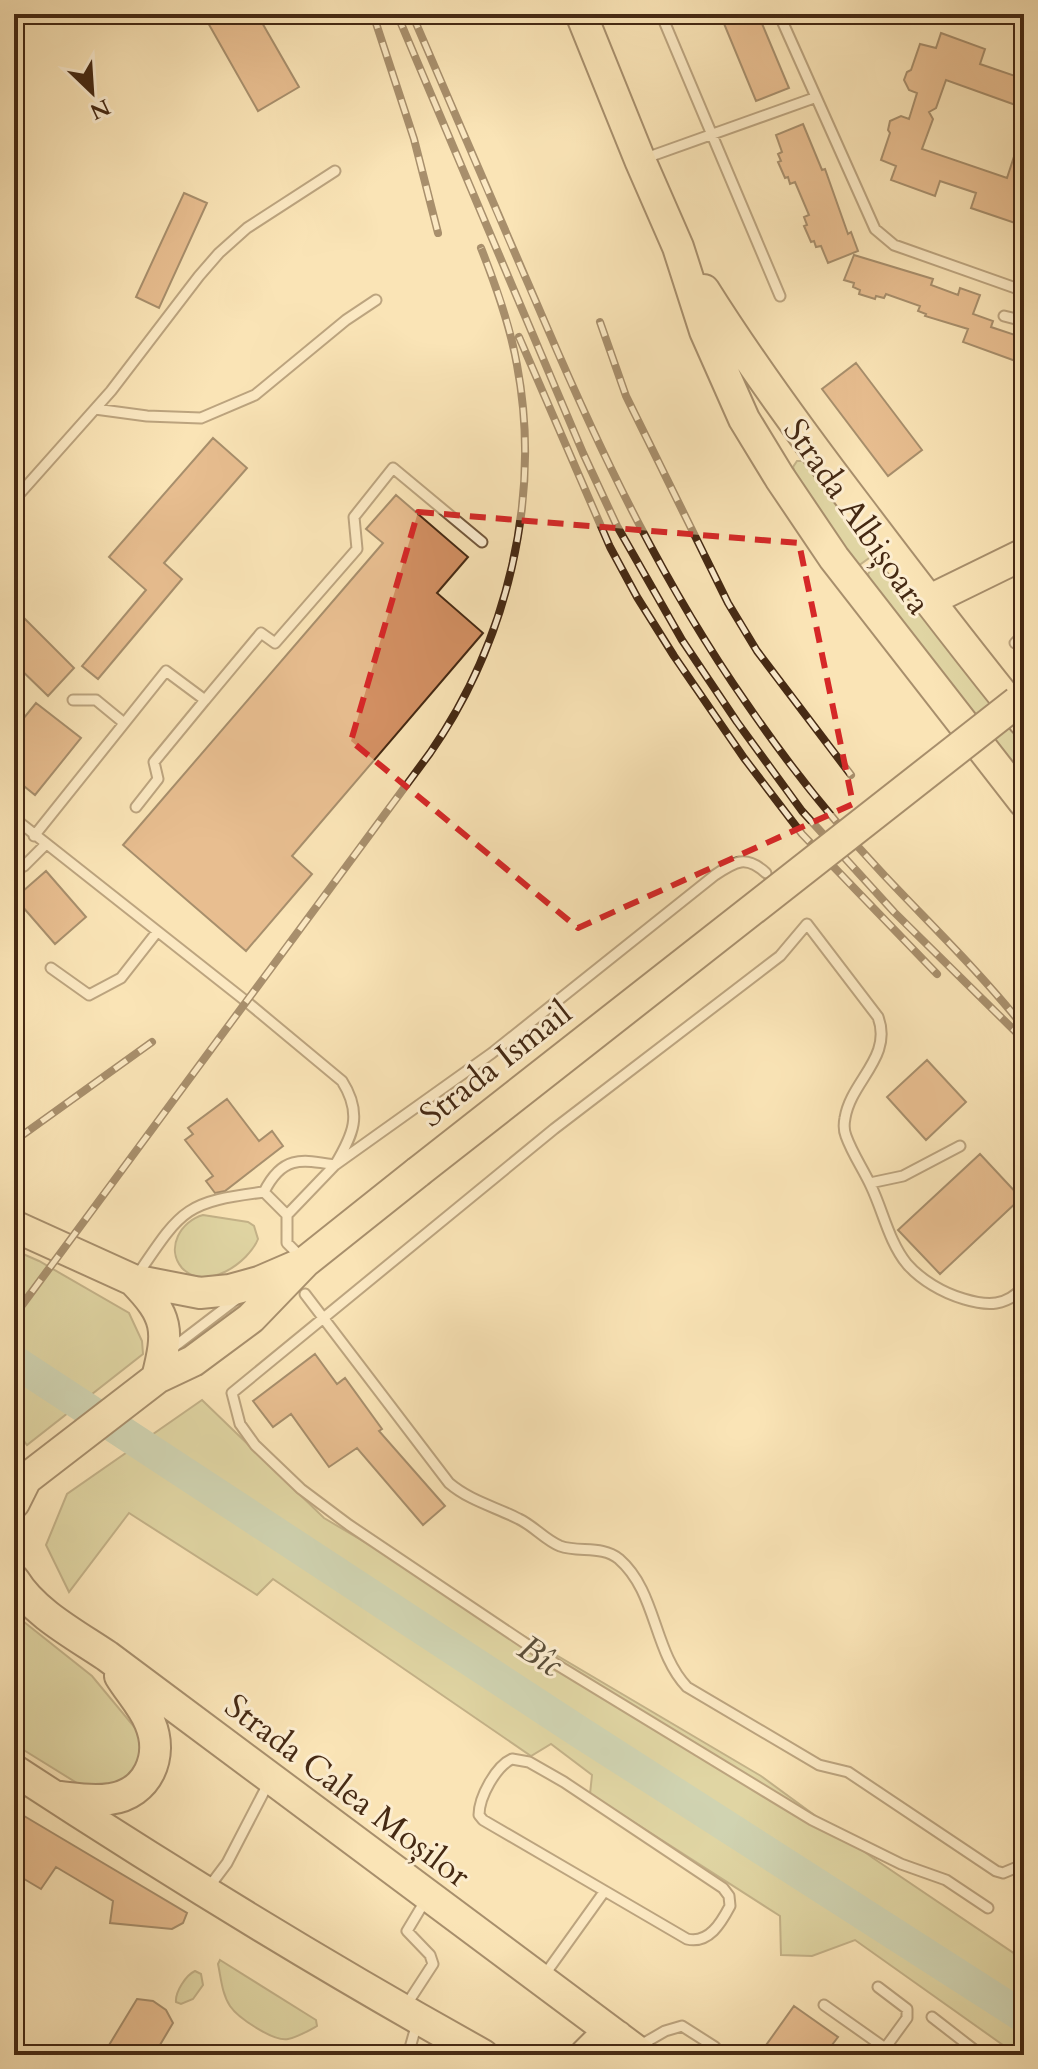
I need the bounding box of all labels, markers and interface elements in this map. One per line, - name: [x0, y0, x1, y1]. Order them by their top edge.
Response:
- north arrow: [52, 52, 132, 132]
- text: N: [85, 92, 115, 127]
- street label: Strada Albișoara: [773, 410, 942, 624]
- street label: Strada Ismail: [410, 990, 582, 1138]
- water label: Bîc: [508, 1624, 572, 1689]
- street label: Strada Calea Moșilor: [215, 1683, 480, 1899]

